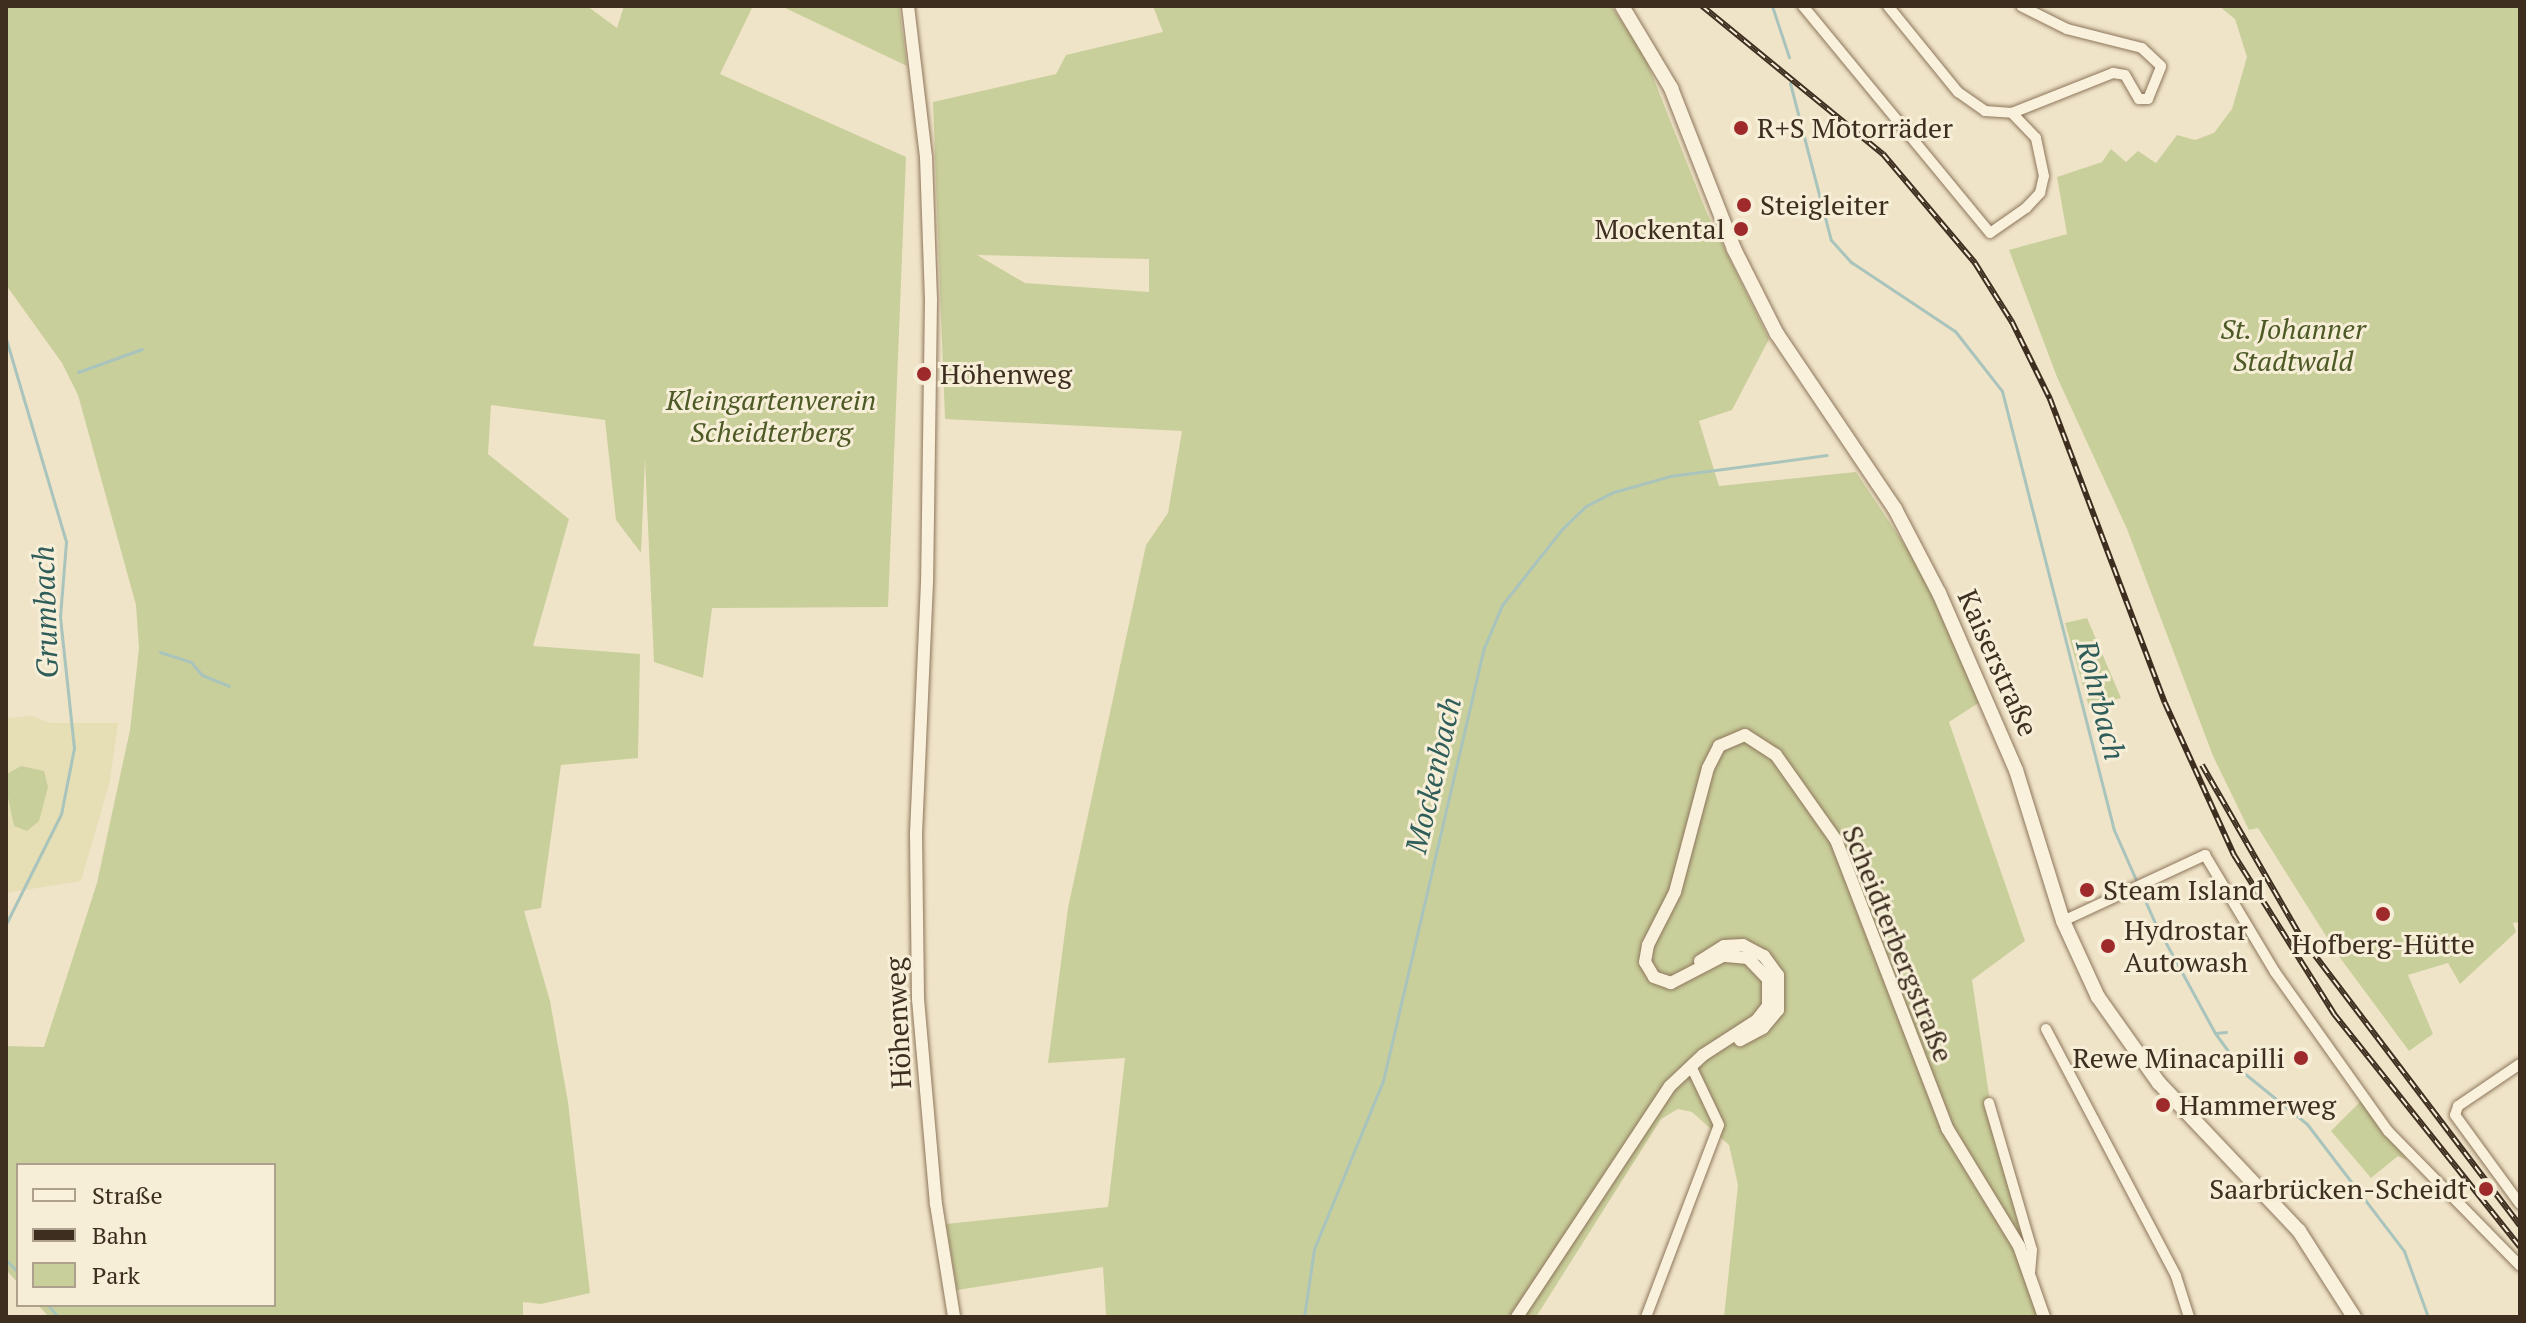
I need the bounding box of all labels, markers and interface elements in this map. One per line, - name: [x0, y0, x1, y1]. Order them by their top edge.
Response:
- place label: R+S Motorräder: [1757, 111, 1953, 145]
- marker: R+S Motorräder: [1732, 119, 1750, 137]
- place label: Steigleiter: [1760, 188, 1889, 222]
- marker: Steigleiter: [1735, 196, 1753, 214]
- place label: Mockental: [1594, 212, 1725, 246]
- marker: Mockental: [1732, 220, 1750, 238]
- park label: St. Johanner Stadtwald: [2220, 312, 2366, 378]
- place label: Höhenweg: [940, 357, 1072, 391]
- marker: Höhenweg: [915, 365, 933, 383]
- park label: Kleingartenverein Scheidterberg: [666, 383, 876, 449]
- water label: Grumbach: [25, 545, 65, 679]
- street label: Kaiserstraße: [1951, 584, 2045, 742]
- water label: Rohrbach: [2069, 636, 2133, 764]
- water label: Mockenbach: [1398, 693, 1468, 857]
- street label: Scheidterbergstraße: [1835, 821, 1961, 1067]
- place label: Steam Island: [2103, 873, 2264, 907]
- marker: Steam Island: [2078, 881, 2096, 899]
- marker: Hofberg-Hütte: [2374, 905, 2392, 923]
- place label: Hydrostar Autowash: [2124, 913, 2248, 979]
- place label: Hofberg-Hütte: [2291, 927, 2475, 961]
- marker: Hydrostar Autowash: [2099, 937, 2117, 955]
- street label: Höhenweg: [878, 956, 918, 1090]
- place label: Rewe Minacapilli: [2072, 1041, 2285, 1075]
- marker: Rewe Minacapilli: [2292, 1049, 2310, 1067]
- place label: Hammerweg: [2179, 1088, 2336, 1122]
- marker: Hammerweg: [2154, 1096, 2172, 1114]
- legend: [16, 1163, 276, 1307]
- place label: Saarbrücken-Scheidt: [2209, 1172, 2468, 1206]
- marker: Saarbrücken-Scheidt: [2475, 1178, 2497, 1200]
- text: Straße: [92, 1179, 163, 1211]
- text: Bahn: [92, 1219, 147, 1251]
- text: Park: [92, 1259, 140, 1291]

